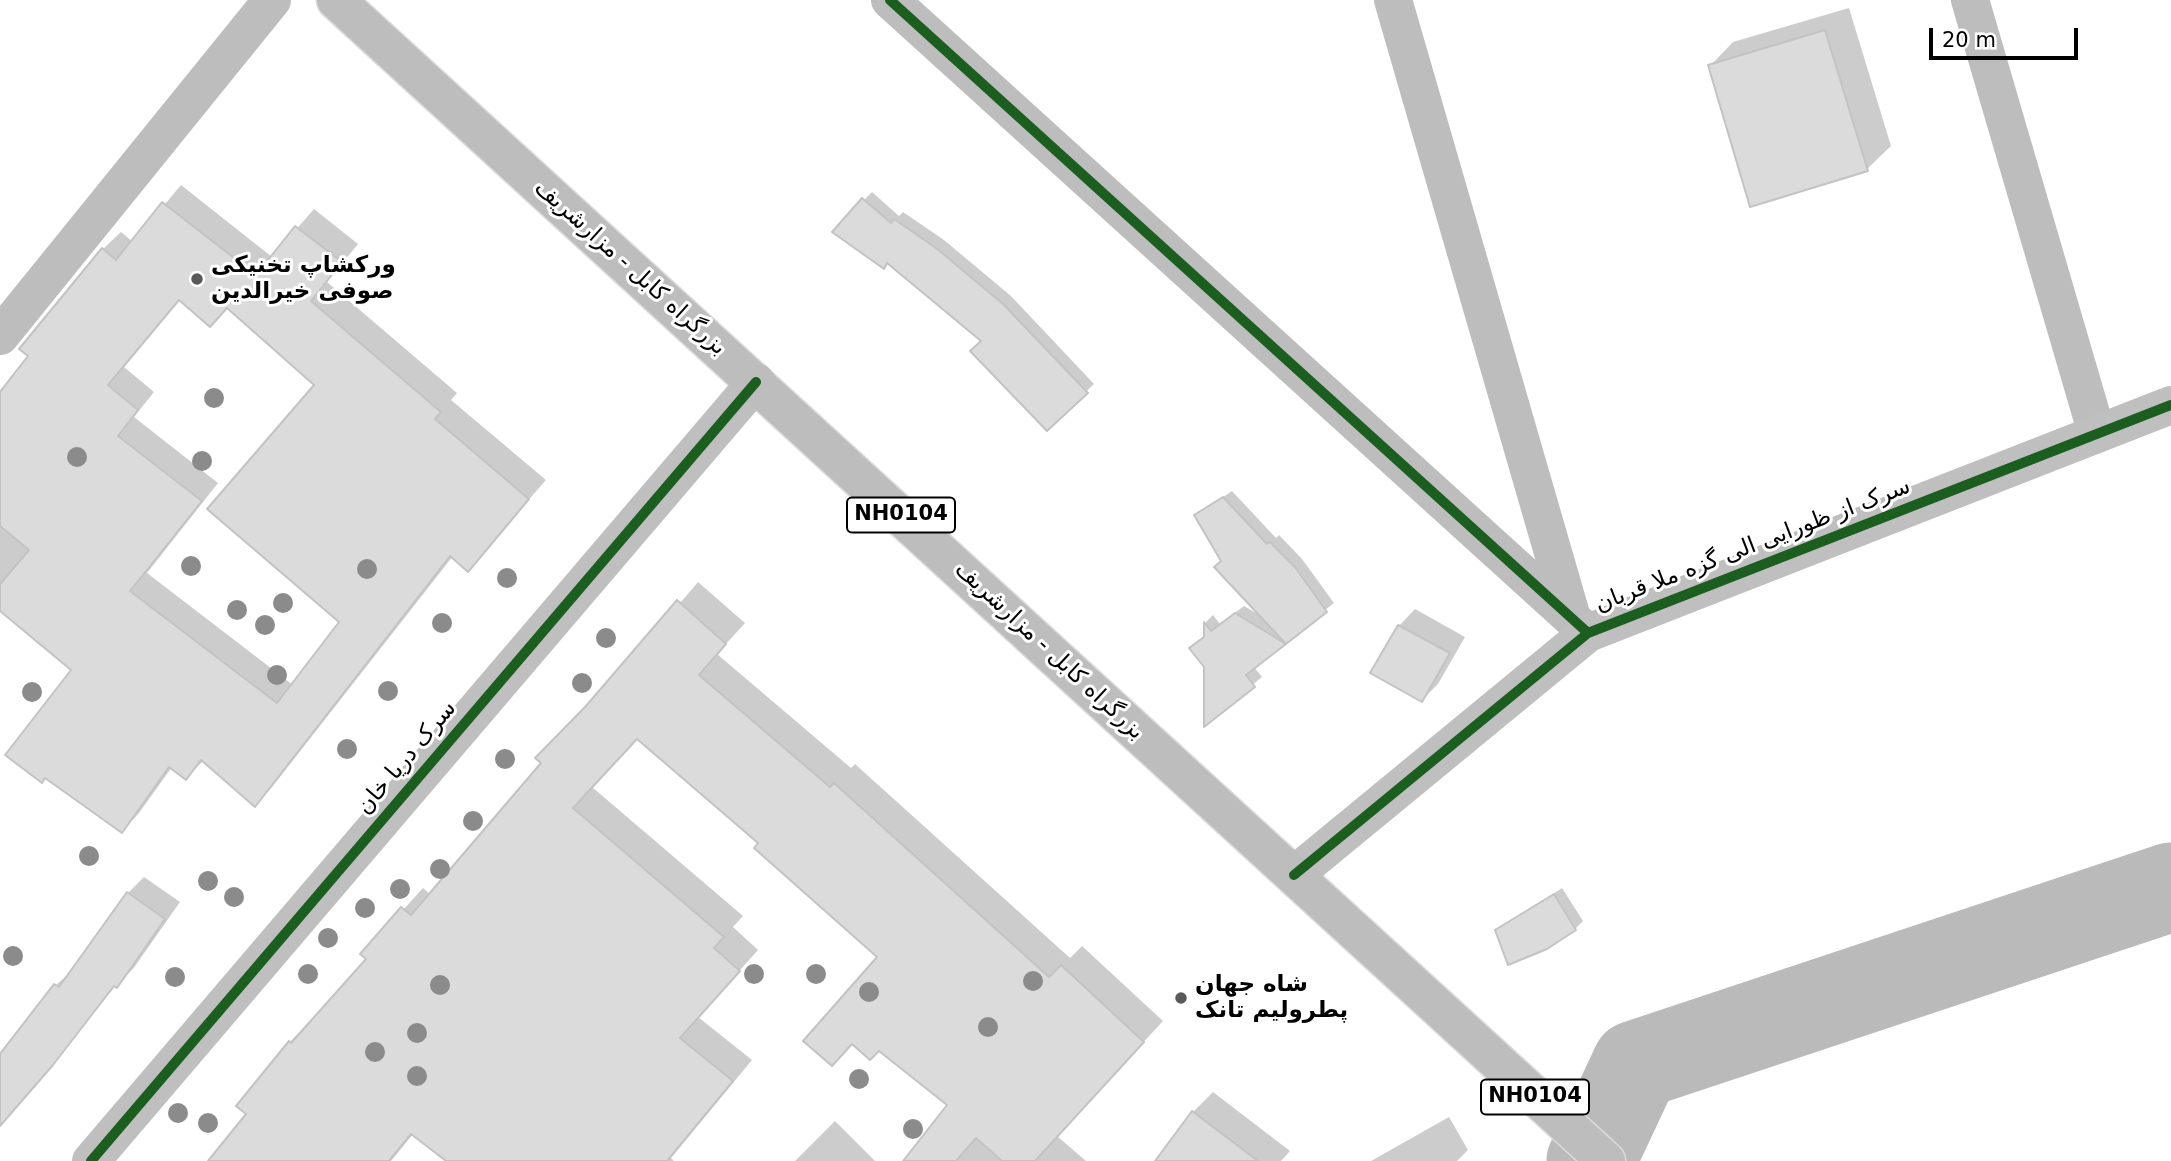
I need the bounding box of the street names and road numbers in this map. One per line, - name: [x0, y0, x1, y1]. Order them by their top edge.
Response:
- street label: بزرگراه کابل - مزارشریف: [528, 174, 732, 362]
- street label: سرک از ظورایی الی گزه ملا قربان: [1591, 473, 1915, 619]
- road number: NH0104: [847, 498, 955, 532]
- street label: بزرگراه کابل - مزارشریف: [949, 556, 1149, 746]
- street label: سرک دریا خان: [351, 695, 463, 821]
- road number: NH0104: [1481, 1080, 1589, 1114]

